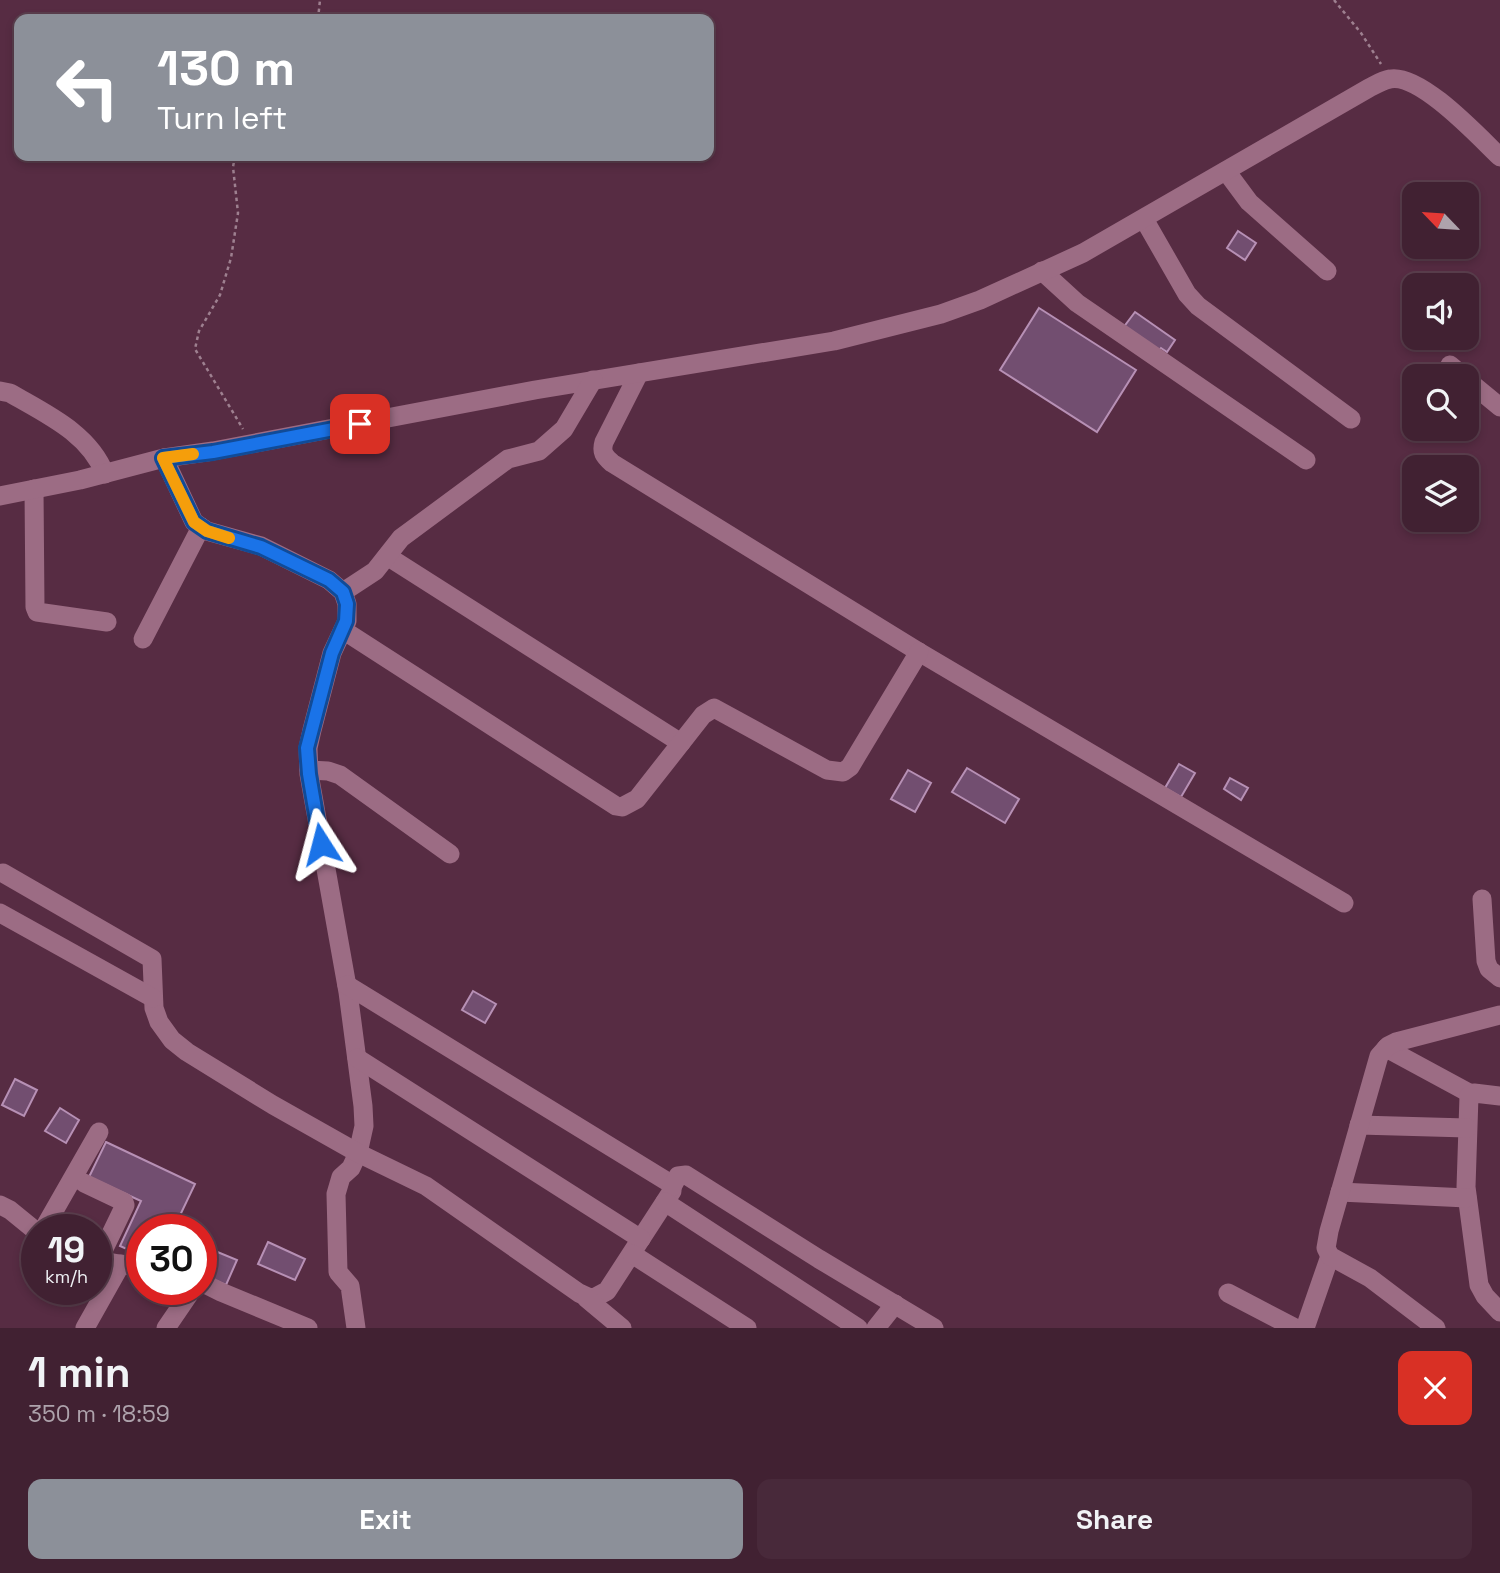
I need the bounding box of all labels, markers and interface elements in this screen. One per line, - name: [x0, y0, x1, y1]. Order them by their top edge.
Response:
- text: 130 m: [157, 37, 295, 99]
- icon: left: [42, 42, 133, 133]
- text: Turn left: [157, 98, 287, 138]
- north arrow: [1402, 182, 1479, 259]
- map controls: [1402, 182, 1479, 532]
- button: sound: [1402, 273, 1479, 350]
- button: search: [1402, 364, 1479, 441]
- pin: [330, 394, 390, 454]
- icon: arrive: [341, 405, 379, 443]
- button: layers: [1402, 455, 1479, 532]
- position arrow: [284, 807, 358, 881]
- speed limit sign: 30: [126, 1214, 217, 1305]
- text: 19: [48, 1228, 85, 1272]
- text: km/h: [45, 1265, 88, 1288]
- text: 1 min: [28, 1346, 131, 1399]
- button: close: [1398, 1351, 1472, 1425]
- text: 350 m · 18:59: [28, 1399, 170, 1429]
- button: Exit: [28, 1479, 743, 1559]
- button: Share: [757, 1479, 1472, 1559]

